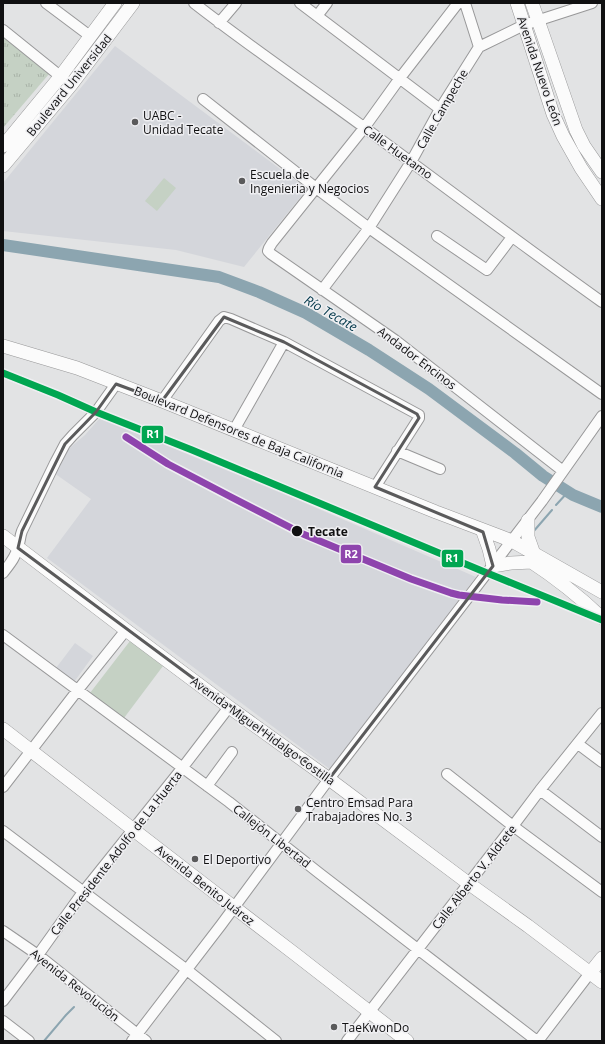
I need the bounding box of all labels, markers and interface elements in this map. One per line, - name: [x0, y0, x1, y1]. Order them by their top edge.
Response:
- street label: Avenida Nuevo León: [513, 14, 567, 128]
- street label: Boulevard Universidad: [22, 30, 116, 140]
- street label: Calle Campeche: [412, 66, 472, 152]
- place label: UABC - Unidad Tecate: [143, 107, 224, 138]
- marker: UABC - Unidad Tecate: [130, 117, 140, 127]
- street label: Calle Huetamo: [360, 121, 436, 183]
- place label: Escuela de Ingenieria y Negocios: [250, 166, 369, 197]
- marker: Escuela de Ingenieria y Negocios: [237, 176, 247, 186]
- water label: Río Tecate: [301, 291, 361, 336]
- street label: Andador Encinos: [374, 323, 460, 393]
- street label: Boulevard Defensores de Baja California: [131, 382, 347, 482]
- line badge: R1: [141, 425, 164, 444]
- text: R1: [146, 426, 160, 441]
- place label: Tecate: [308, 523, 348, 540]
- marker: Tecate: [290, 524, 304, 538]
- line badge: R2: [340, 544, 362, 564]
- text: R2: [344, 546, 358, 561]
- line badge: R1: [441, 549, 464, 568]
- text: R1: [445, 550, 459, 565]
- street label: Avenida Miguel Hidalgo Costilla: [187, 673, 339, 789]
- street label: Calle Presidente Adolfo de La Huerta: [46, 767, 186, 939]
- place label: Centro Emsad Para Trabajadores No. 3: [306, 794, 413, 825]
- street label: Callejón Libertad: [230, 800, 314, 872]
- marker: Centro Emsad Para Trabajadores No. 3: [293, 804, 303, 814]
- street label: Calle Alberto V. Aldrete: [428, 821, 520, 933]
- street label: Avenida Benito Juárez: [152, 841, 259, 929]
- place label: El Deportivo: [203, 851, 271, 868]
- marker: El Deportivo: [190, 854, 200, 864]
- street label: Avenida Revolución: [27, 945, 123, 1025]
- place label: TaeKwonDo: [342, 1019, 409, 1036]
- marker: TaeKwonDo: [329, 1022, 339, 1032]

